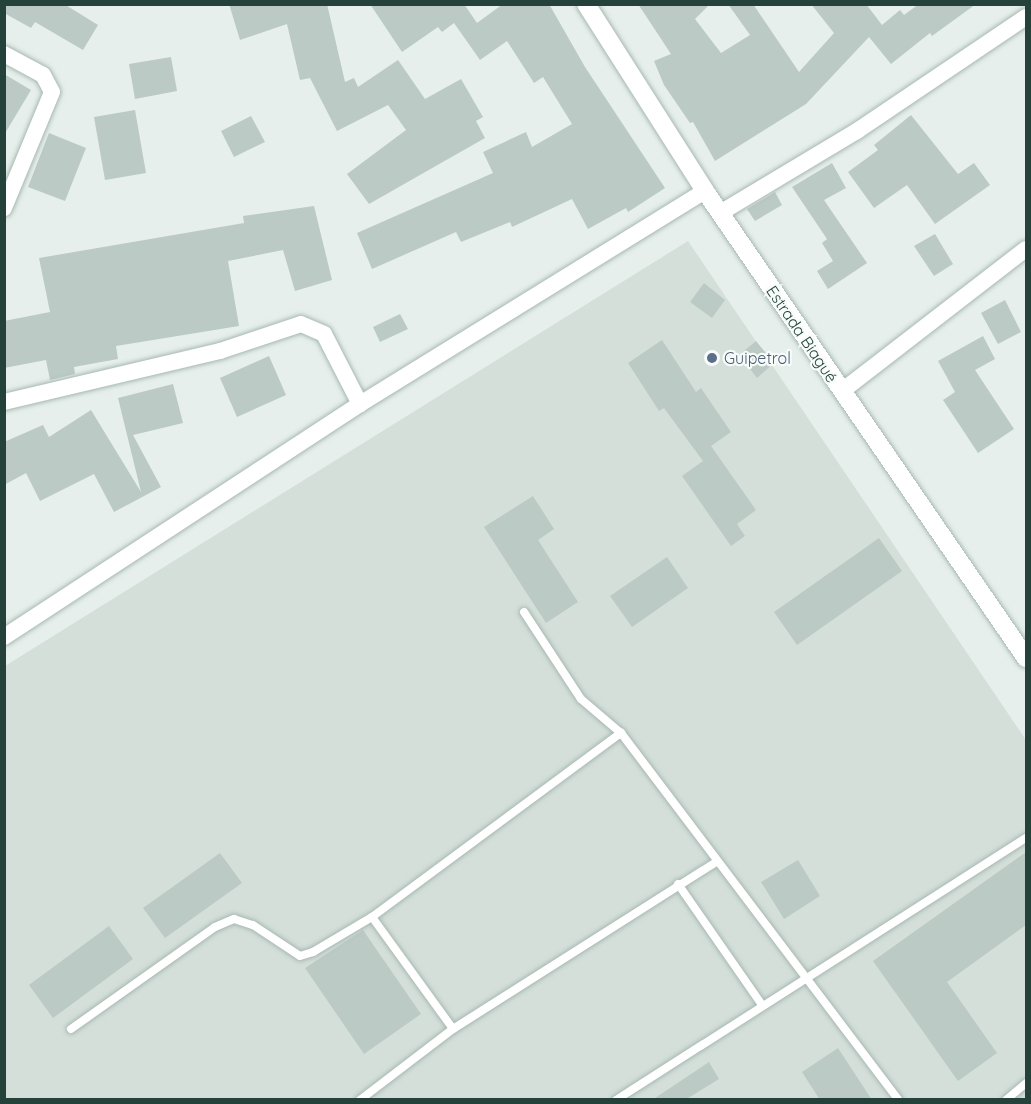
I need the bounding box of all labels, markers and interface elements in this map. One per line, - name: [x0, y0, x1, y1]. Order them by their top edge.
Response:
- street label: Estrada Biagué: [762, 282, 842, 386]
- place label: Guipetrol: [724, 348, 791, 368]
- marker: Guipetrol: [705, 351, 719, 365]

